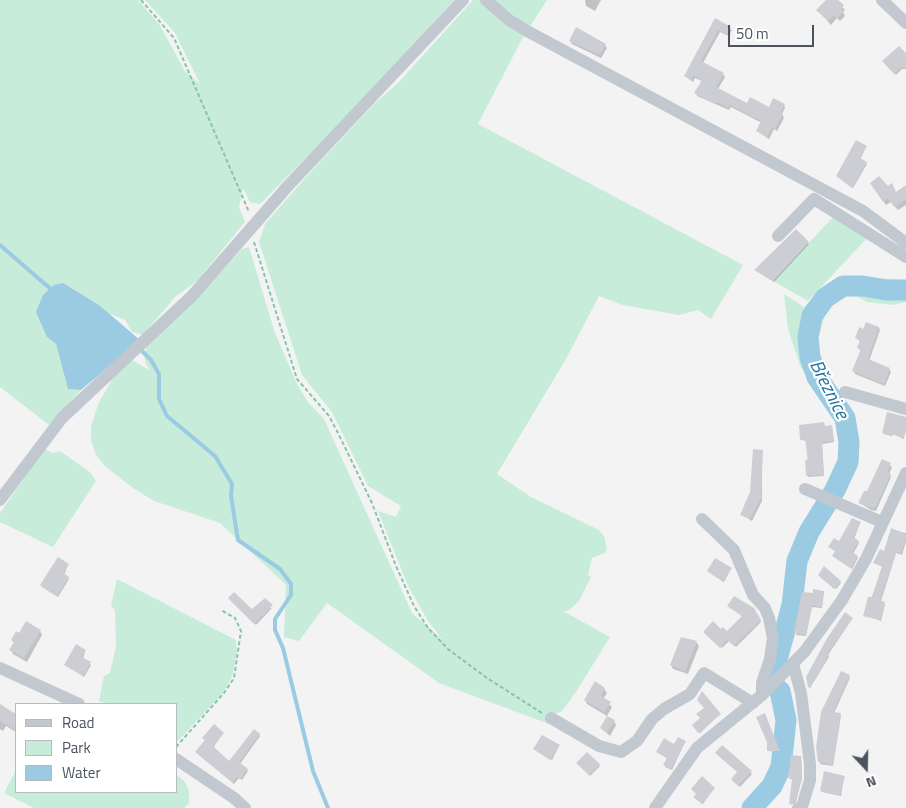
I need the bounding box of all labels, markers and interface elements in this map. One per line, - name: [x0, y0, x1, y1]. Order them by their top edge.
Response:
- scale bar: [731, 15, 817, 47]
- text: 50 m: [736, 22, 769, 45]
- water label: Březnice: [804, 357, 852, 423]
- legend: [15, 703, 178, 793]
- text: Road: [62, 711, 94, 734]
- text: Park: [62, 736, 91, 759]
- north arrow: [841, 743, 891, 793]
- text: Water: [62, 761, 101, 784]
- text: N: [863, 771, 880, 794]

